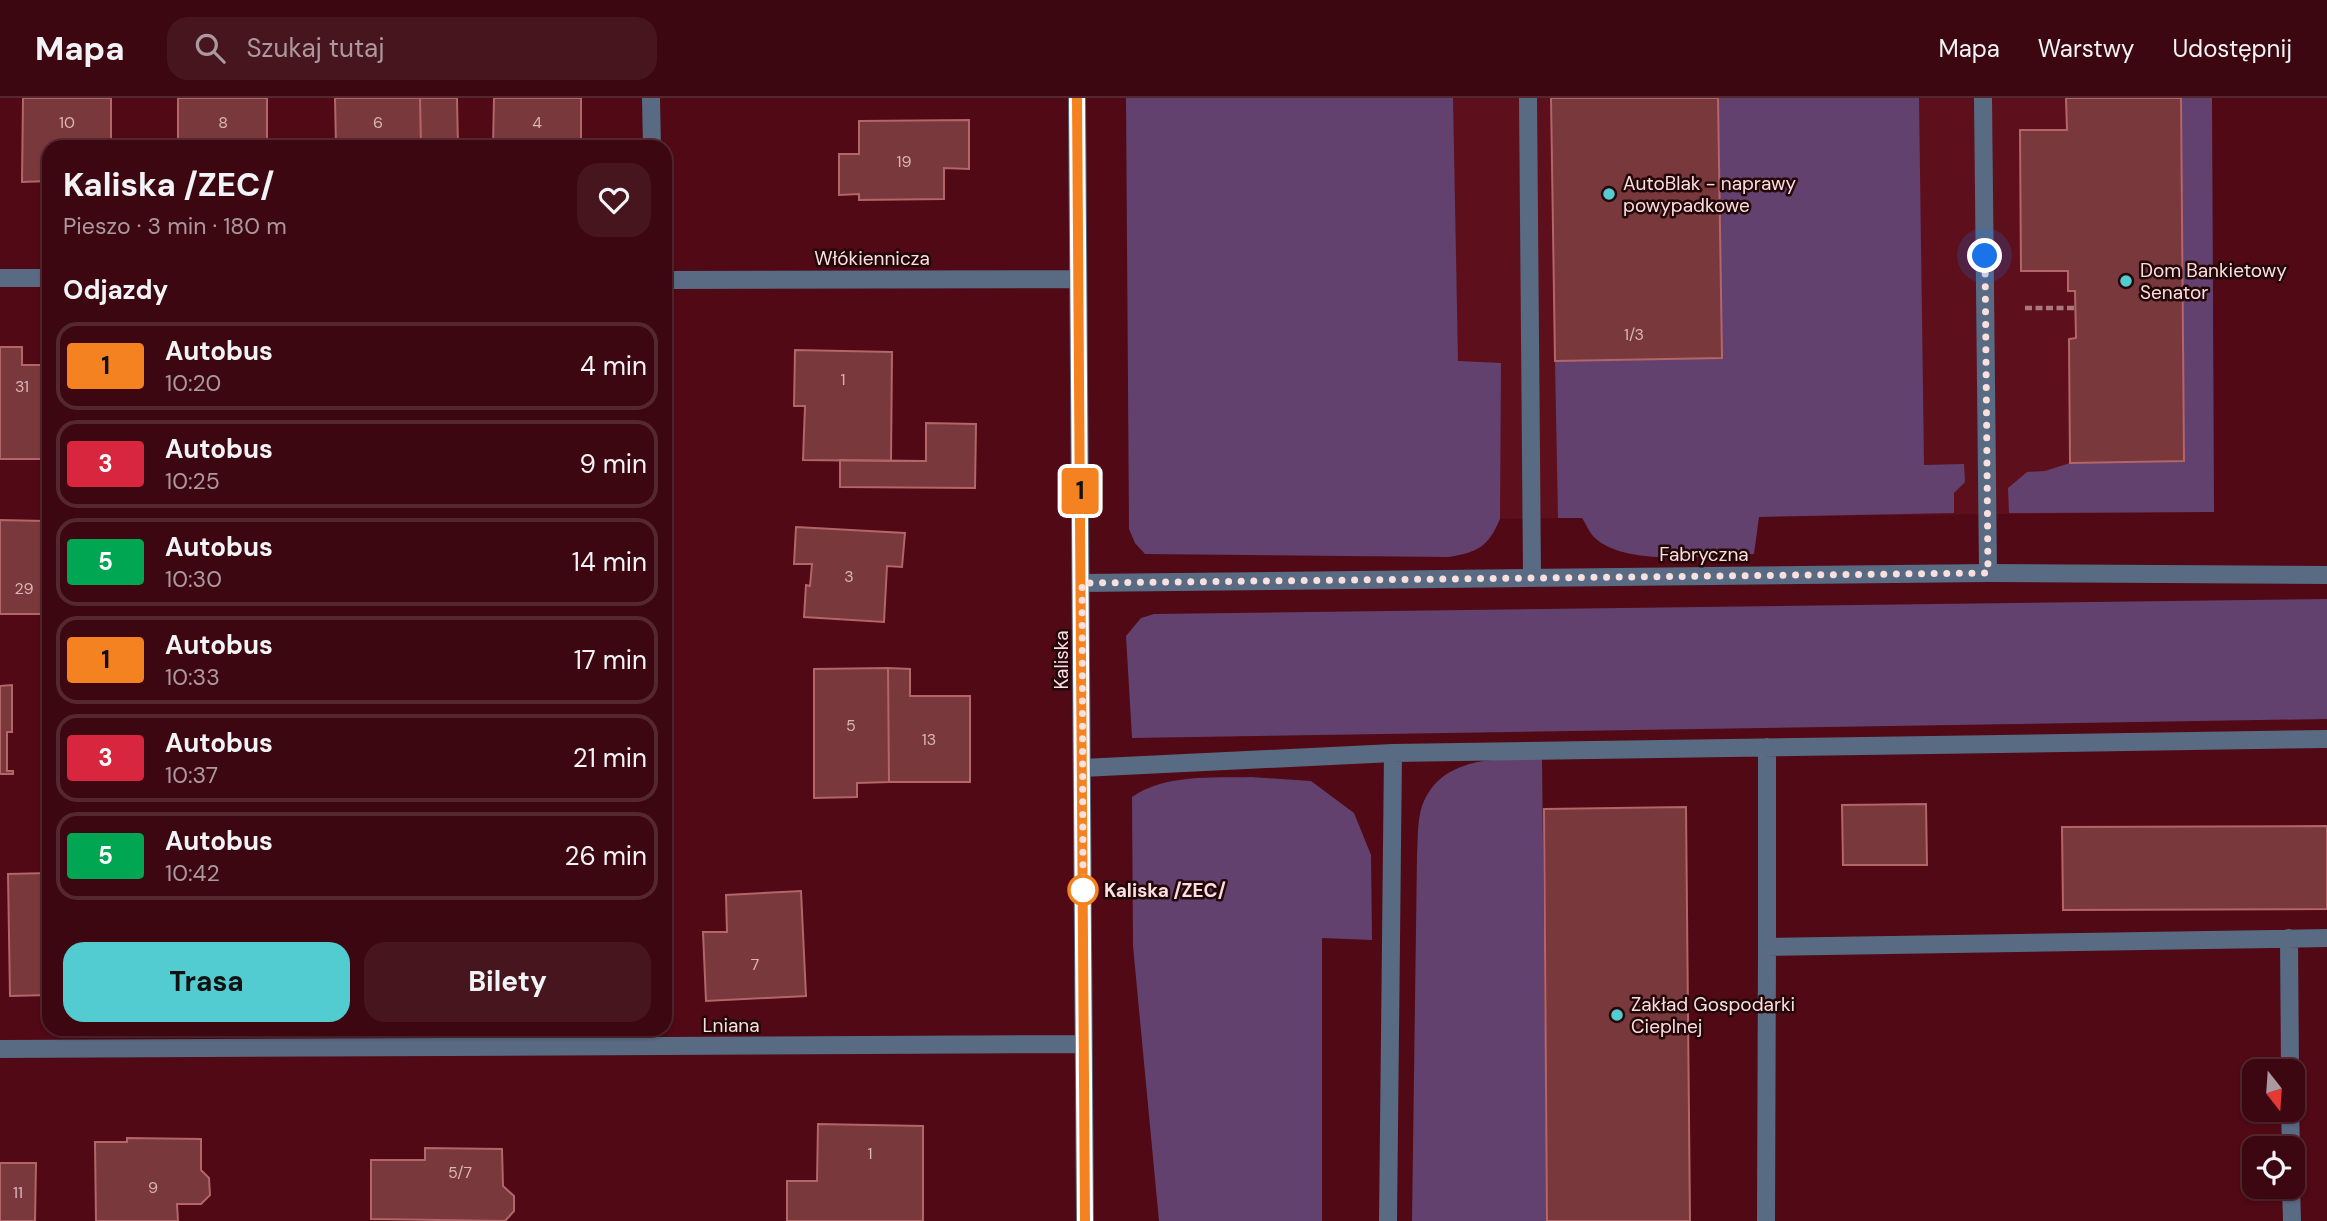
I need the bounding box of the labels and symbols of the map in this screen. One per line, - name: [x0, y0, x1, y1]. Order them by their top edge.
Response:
- house number: 10: [59, 112, 75, 133]
- house number: 8: [218, 112, 228, 133]
- house number: 6: [373, 112, 383, 133]
- house number: 4: [532, 112, 542, 133]
- house number: 19: [896, 151, 912, 172]
- place label: AutoBlak - naprawy powypadkowe: [1623, 171, 1797, 218]
- marker: AutoBlak - naprawy powypadkowe: [1601, 186, 1617, 202]
- your location: [1967, 238, 2002, 273]
- street label: Włókiennicza: [814, 246, 930, 271]
- place label: Dom Bankietowy Senator: [2140, 258, 2287, 305]
- marker: Dom Bankietowy Senator: [2118, 273, 2134, 289]
- house number: 1/3: [1624, 324, 1644, 345]
- house number: 1: [841, 369, 846, 390]
- house number: 31: [15, 376, 29, 397]
- line badge: 1: [1057, 468, 1103, 514]
- street label: Fabryczna: [1659, 542, 1749, 567]
- house number: 3: [844, 566, 854, 587]
- house number: 29: [14, 578, 34, 599]
- street label: Kaliska: [1049, 630, 1074, 690]
- house number: 5: [846, 715, 856, 736]
- house number: 13: [922, 729, 936, 750]
- marker: Kaliska /ZEC/: [1068, 875, 1098, 905]
- place label: Kaliska /ZEC/: [1104, 878, 1226, 903]
- house number: 7: [751, 954, 759, 975]
- place label: Zakład Gospodarki Cieplnej: [1631, 992, 1795, 1039]
- marker: Zakład Gospodarki Cieplnej: [1609, 1007, 1625, 1023]
- street label: Lniana: [702, 1013, 760, 1038]
- north arrow: [2242, 1059, 2305, 1122]
- house number: 1: [868, 1143, 873, 1164]
- house number: 5/7: [448, 1162, 472, 1183]
- house number: 9: [148, 1177, 158, 1198]
- house number: 11: [13, 1182, 23, 1203]

